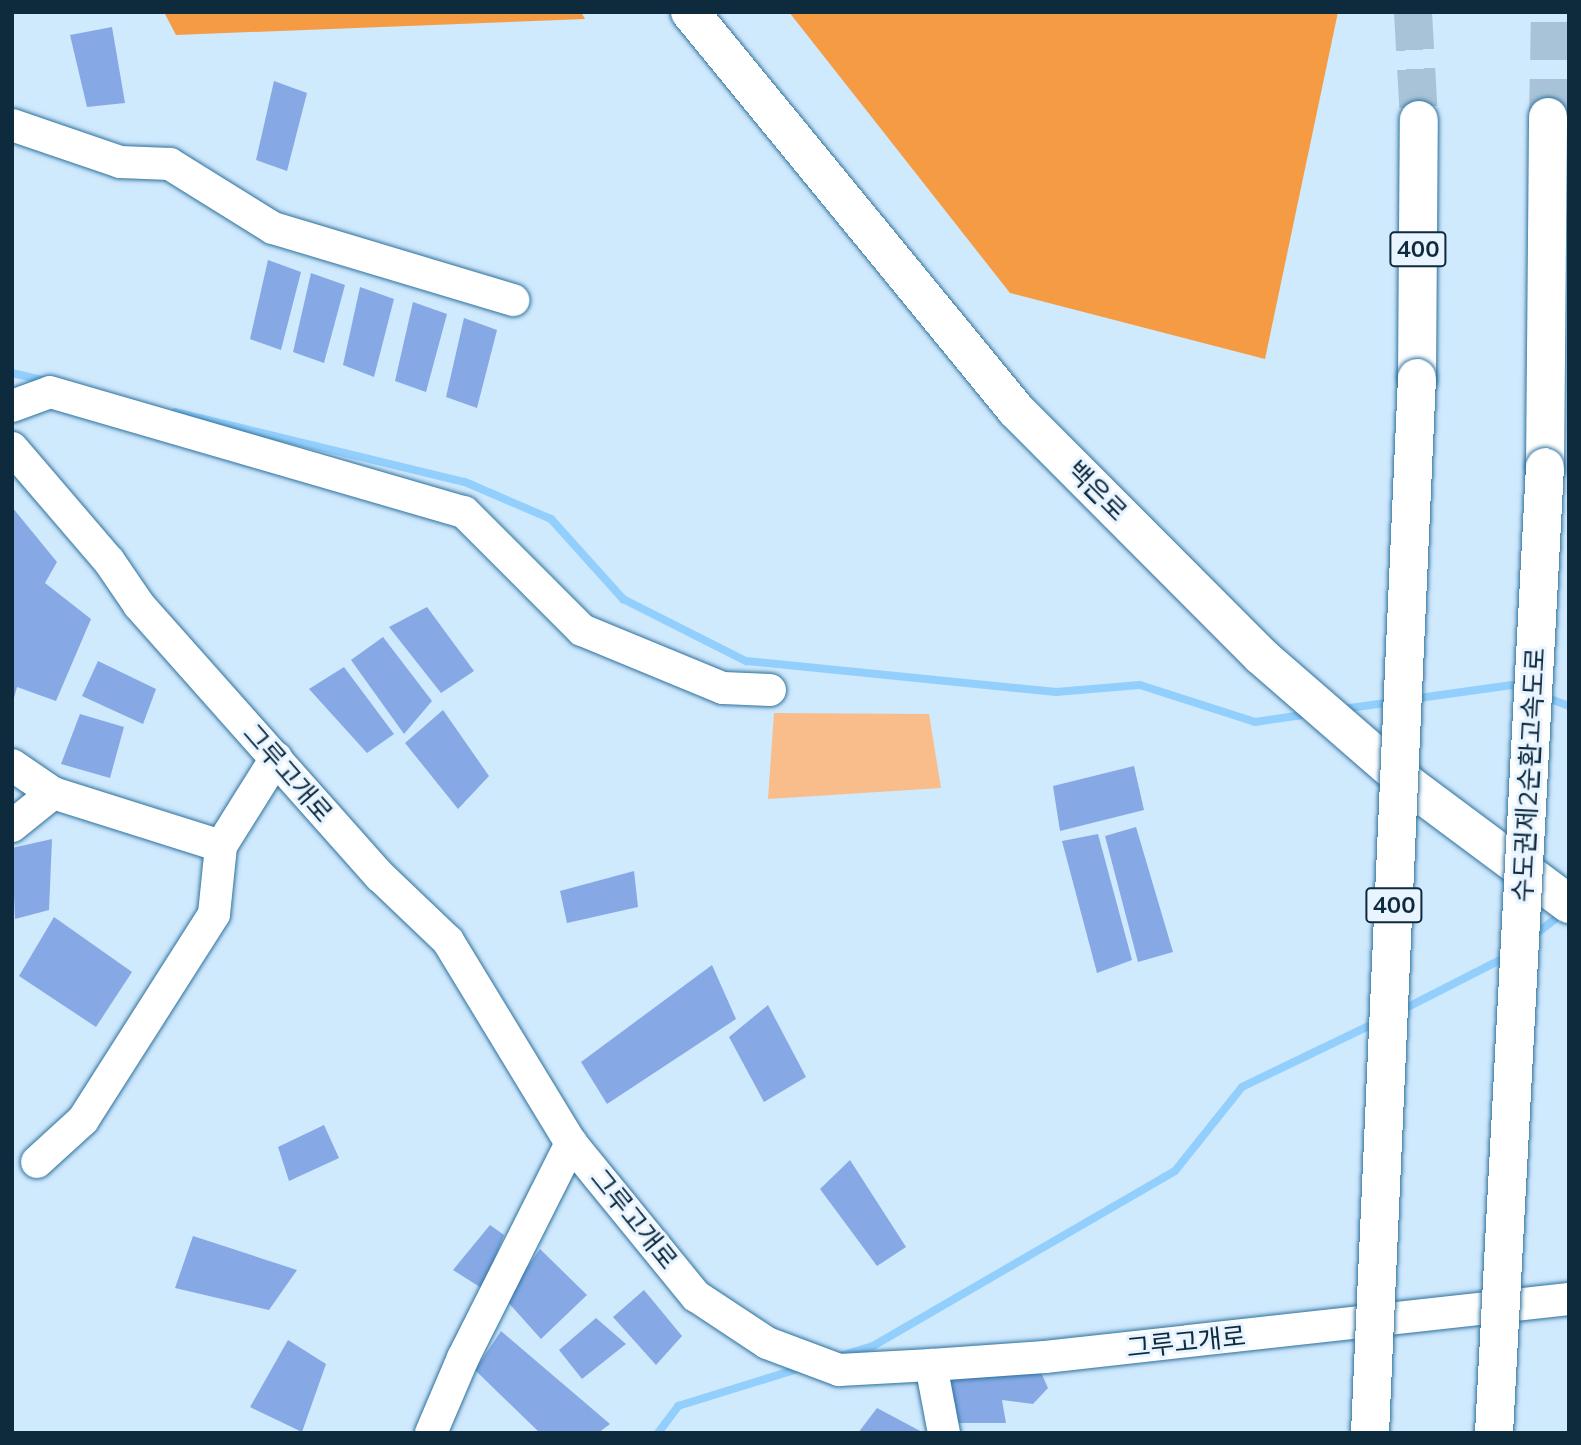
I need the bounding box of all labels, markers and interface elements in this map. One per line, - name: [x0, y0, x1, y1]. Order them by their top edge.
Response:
- road number: 400: [1388, 228, 1448, 270]
- street label: 백은로: [1061, 455, 1133, 527]
- street label: 수도권제2순환고속도로: [1507, 647, 1551, 903]
- street label: 그루고개로: [237, 718, 339, 828]
- road number: 400: [1364, 884, 1424, 925]
- street label: 그루고개로: [584, 1163, 684, 1275]
- street label: 그루고개로: [1125, 1320, 1247, 1364]

